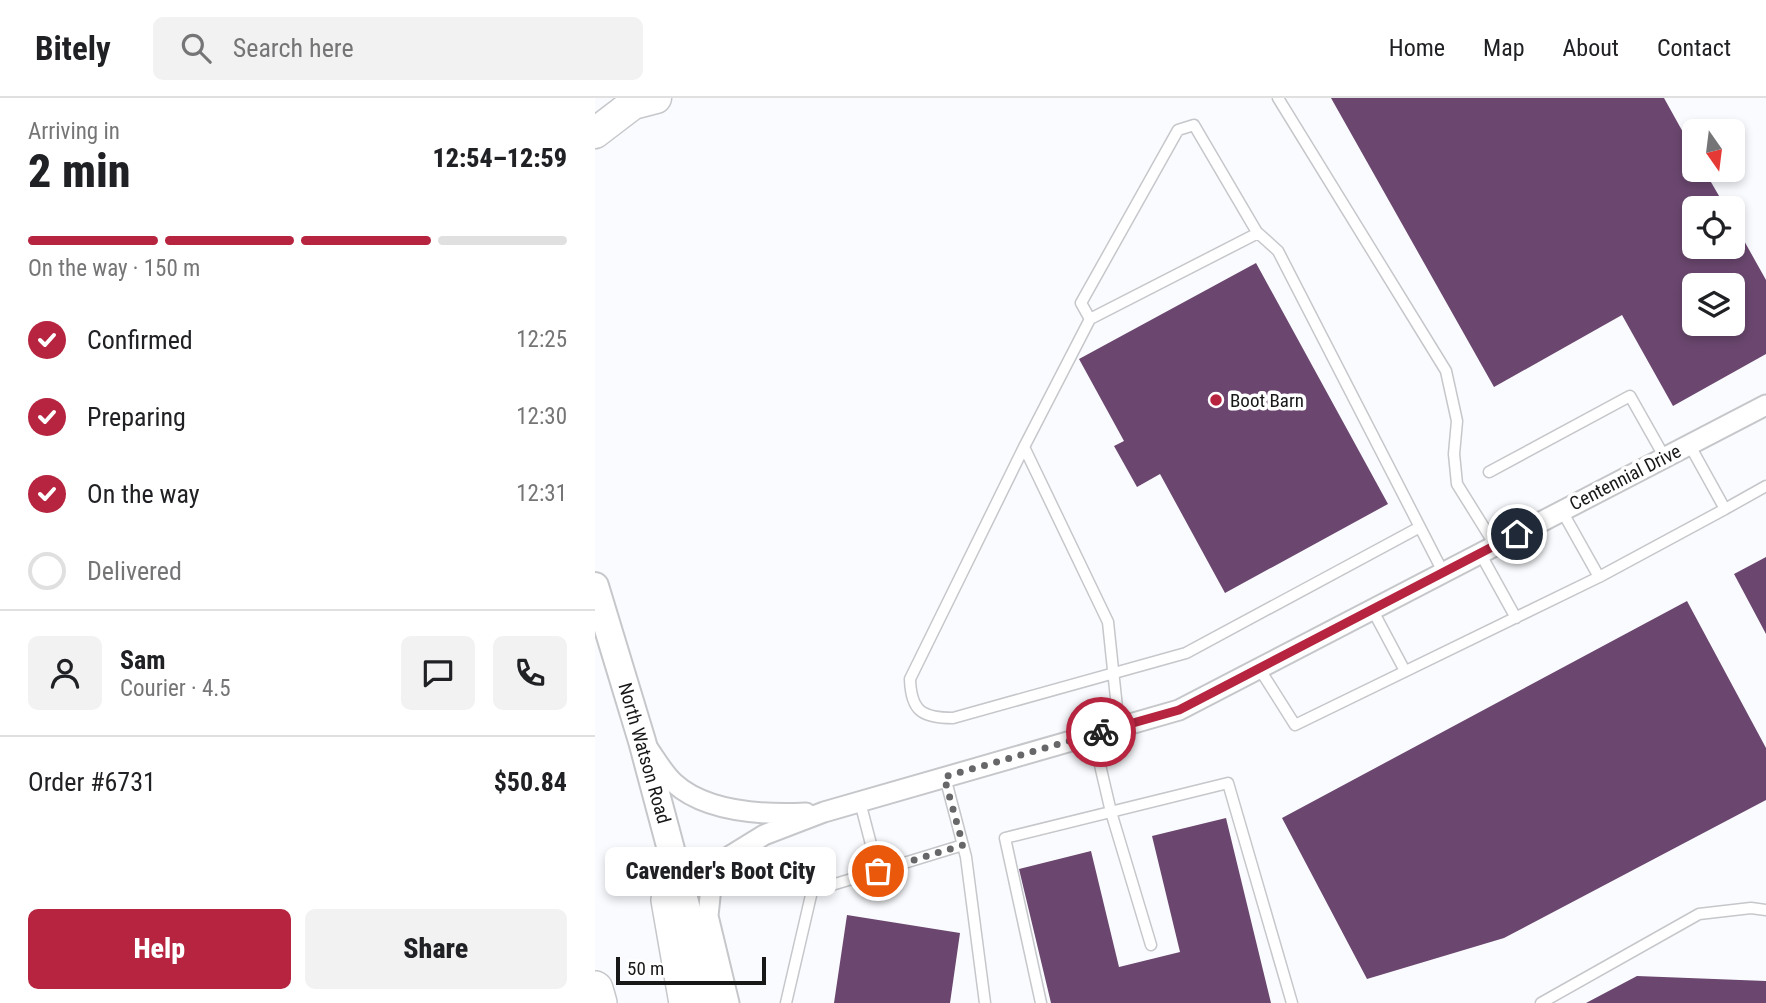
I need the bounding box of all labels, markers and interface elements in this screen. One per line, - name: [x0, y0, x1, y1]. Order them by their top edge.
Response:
- search box: [153, 17, 643, 80]
- text: Bitely: [35, 29, 111, 68]
- icon: search: [177, 29, 215, 67]
- text: Search here: [233, 33, 354, 63]
- text: Home: [1389, 34, 1445, 62]
- text: Map: [1483, 34, 1525, 62]
- text: About: [1563, 34, 1619, 62]
- text: Contact: [1657, 34, 1731, 62]
- text: Arriving in: [28, 118, 120, 145]
- north arrow: [1682, 119, 1745, 182]
- map controls: [1682, 119, 1745, 336]
- text: 12:54–12:59: [433, 143, 567, 173]
- text: 2 min: [28, 144, 131, 198]
- button: locate: [1682, 196, 1745, 259]
- text: On the way · 150 m: [28, 255, 200, 282]
- button: layers: [1682, 273, 1745, 336]
- icon: check: [28, 321, 66, 359]
- text: Confirmed: [87, 325, 193, 355]
- text: 12:25: [516, 326, 567, 353]
- place label: Boot Barn: [1230, 389, 1304, 412]
- marker: Boot Barn: [1208, 392, 1224, 408]
- icon: check: [28, 398, 66, 436]
- text: Preparing: [87, 402, 186, 432]
- text: 12:30: [516, 403, 567, 430]
- street label: Centennial Drive: [1566, 439, 1685, 515]
- icon: check: [28, 475, 66, 513]
- text: On the way: [87, 479, 200, 509]
- text: 12:31: [516, 480, 567, 507]
- pin: [1487, 504, 1547, 564]
- icon: home: [1498, 515, 1536, 553]
- text: Delivered: [87, 556, 182, 586]
- button: person: [28, 636, 102, 710]
- button: chat: [401, 636, 475, 710]
- button: phone: [493, 636, 567, 710]
- text: Sam: [120, 645, 166, 675]
- text: Courier · 4.5: [120, 675, 231, 702]
- street label: North Watson Road: [613, 680, 676, 826]
- courier: [1066, 697, 1136, 767]
- icon: bike: [1082, 713, 1120, 751]
- text: Order #6731: [28, 767, 156, 797]
- text: $50.84: [494, 767, 567, 797]
- pin: [848, 841, 908, 901]
- callout: Cavender's Boot City: [605, 846, 836, 896]
- icon: bag: [859, 852, 897, 890]
- text: Cavender's Boot City: [625, 858, 816, 885]
- button: Help: [28, 909, 291, 989]
- button: Share: [305, 909, 567, 989]
- scale bar: [616, 954, 767, 986]
- text: 50 m: [627, 957, 664, 980]

